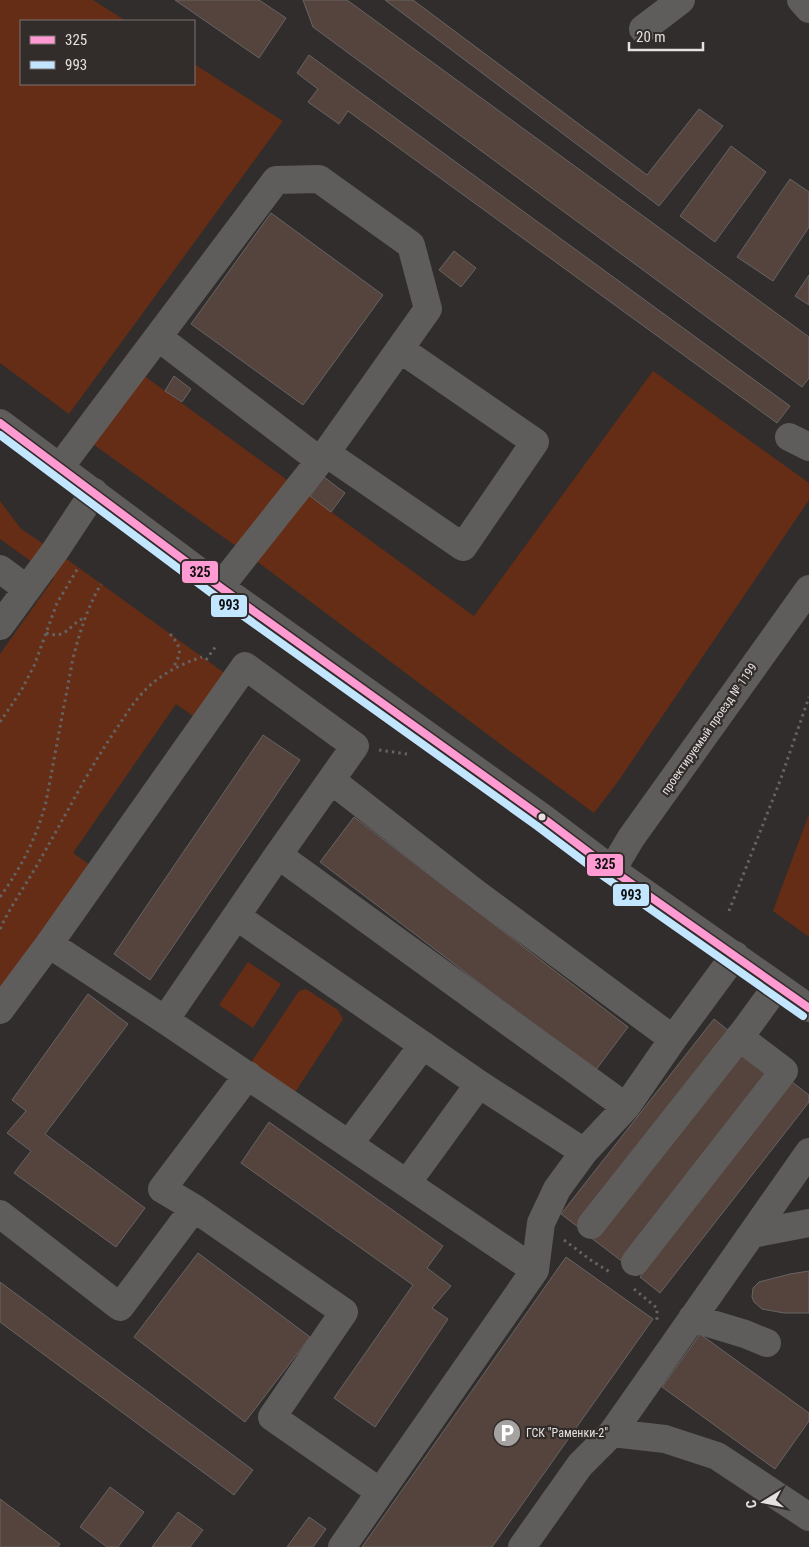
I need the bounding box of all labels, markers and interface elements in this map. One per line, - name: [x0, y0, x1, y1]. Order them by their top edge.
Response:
- legend: [20, 20, 195, 85]
- scale bar: [629, 20, 703, 52]
- text: 20 m: [636, 28, 666, 46]
- text: 325: [65, 31, 87, 49]
- text: 993: [65, 56, 87, 74]
- line badge: 325: [181, 560, 219, 584]
- text: 325: [189, 564, 211, 580]
- line badge: 993: [210, 594, 248, 618]
- text: 993: [218, 597, 240, 613]
- street label: проектируемый проезд № 1199: [658, 661, 760, 797]
- unlabelled marker: [537, 812, 547, 822]
- line badge: 325: [586, 853, 624, 877]
- text: 325: [594, 856, 616, 872]
- line badge: 993: [612, 883, 650, 907]
- text: 993: [620, 887, 642, 903]
- parking icon: ГСК "Раменки-2": [492, 1418, 522, 1448]
- place label: ГСК "Раменки-2": [526, 1426, 608, 1440]
- north arrow: [739, 1477, 789, 1527]
- text: С: [743, 1499, 760, 1510]

